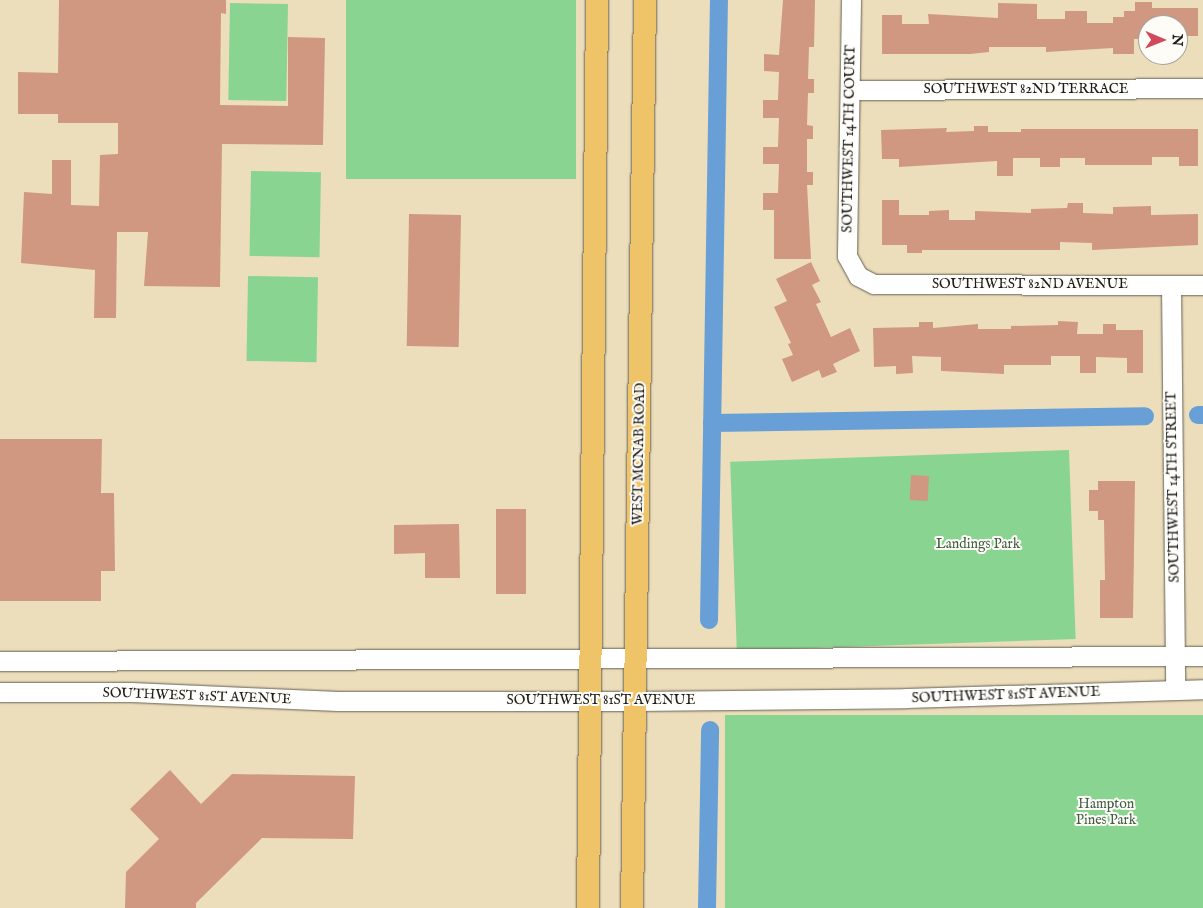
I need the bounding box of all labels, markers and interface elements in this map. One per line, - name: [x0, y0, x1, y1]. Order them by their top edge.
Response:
- north arrow: [1138, 15, 1188, 65]
- text: N: [1168, 34, 1186, 46]
- street label: SOUTHWEST 14TH COURT: [839, 45, 859, 233]
- street label: SOUTHWEST 82ND TERRACE: [924, 81, 1128, 97]
- street label: SOUTHWEST 82ND AVENUE: [932, 276, 1128, 292]
- street label: WEST MCNAB ROAD: [629, 383, 649, 525]
- street label: SOUTHWEST 14TH STREET: [1163, 391, 1183, 583]
- park label: Landings Park: [936, 536, 1020, 552]
- street label: SOUTHWEST 81ST AVENUE: [911, 683, 1101, 707]
- street label: SOUTHWEST 81ST AVENUE: [102, 684, 292, 708]
- street label: SOUTHWEST 81ST AVENUE: [507, 692, 695, 708]
- park label: Hampton Pines Park: [1076, 796, 1136, 829]

